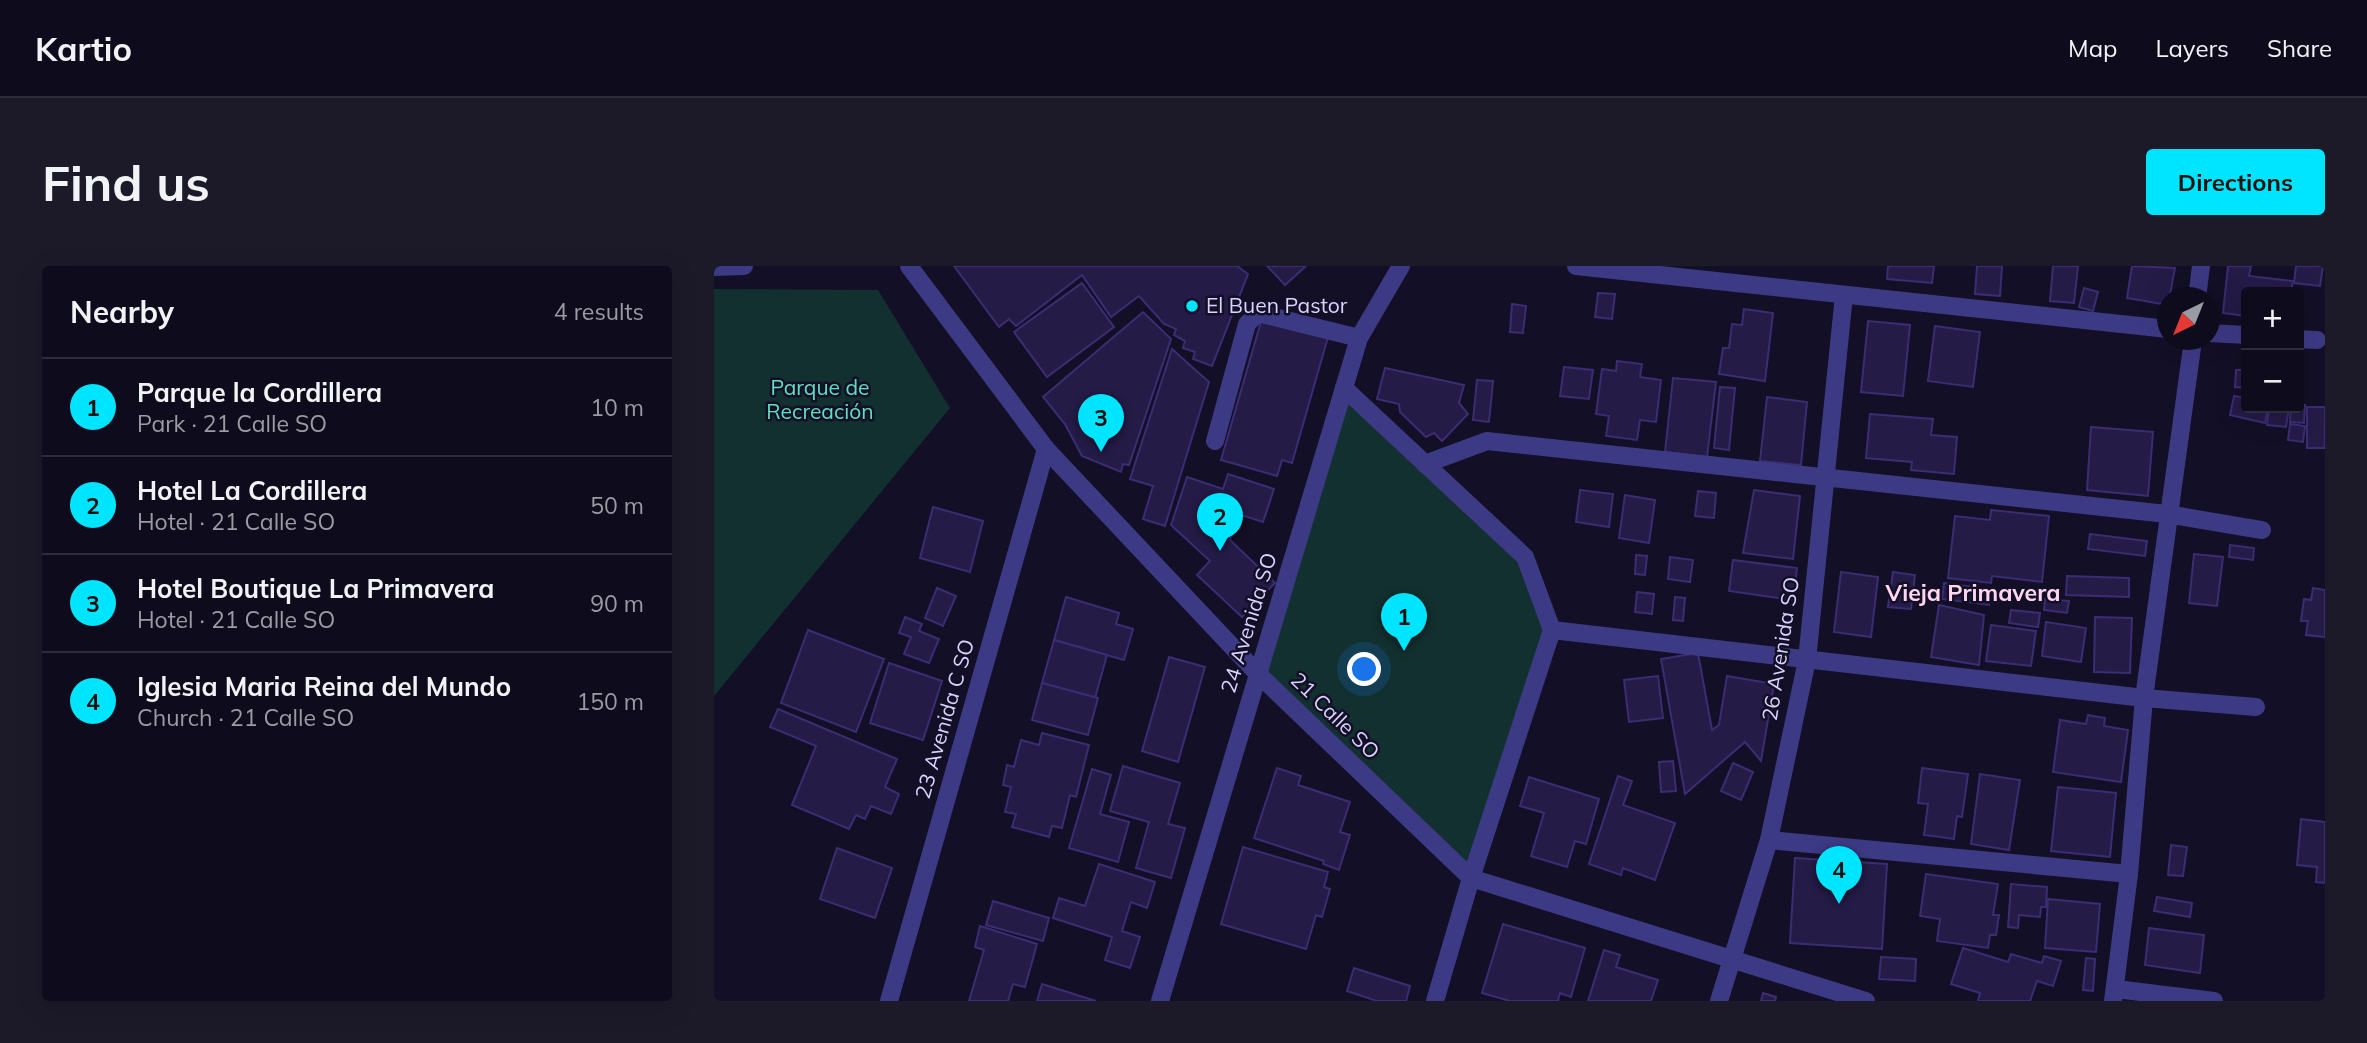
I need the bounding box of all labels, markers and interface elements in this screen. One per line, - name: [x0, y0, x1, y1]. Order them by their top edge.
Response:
- text: Kartio: [35, 28, 132, 69]
- text: Map: [2068, 33, 2117, 63]
- text: Layers: [2155, 33, 2229, 63]
- text: Share: [2267, 33, 2332, 63]
- button: Directions: [2146, 149, 2325, 215]
- text: Find us: [42, 152, 210, 213]
- north arrow: [2157, 287, 2220, 350]
- map controls: [2241, 287, 2304, 413]
- button: +: [2241, 287, 2304, 350]
- place label: El Buen Pastor: [1206, 292, 1348, 318]
- text: Nearby: [70, 293, 174, 331]
- text: 4 results: [554, 297, 644, 326]
- marker: El Buen Pastor: [1184, 298, 1200, 314]
- button: −: [2241, 350, 2304, 413]
- park label: Parque de Recreación: [766, 374, 874, 424]
- text: Parque la Cordillera: [137, 376, 382, 409]
- text: 1: [86, 393, 100, 422]
- text: 10 m: [590, 393, 644, 422]
- pin: 3: [1078, 394, 1124, 452]
- text: Park · 21 Calle SO: [137, 409, 327, 438]
- text: Hotel La Cordillera: [137, 474, 367, 507]
- text: 2: [86, 491, 100, 520]
- text: 50 m: [590, 491, 644, 520]
- pin: 2: [1197, 493, 1243, 551]
- text: Hotel · 21 Calle SO: [137, 507, 335, 536]
- street label: 24 Avenida SO: [1214, 549, 1282, 696]
- text: Hotel Boutique La Primavera: [137, 572, 494, 605]
- street label: 26 Avenida SO: [1756, 575, 1804, 723]
- district label: Vieja Primavera: [1885, 578, 2060, 607]
- text: 3: [86, 589, 100, 618]
- text: 90 m: [590, 589, 644, 618]
- pin: 1: [1381, 593, 1427, 651]
- text: Hotel · 21 Calle SO: [137, 605, 335, 634]
- street label: 23 Avenida C SO: [909, 636, 979, 802]
- your location: [1347, 652, 1381, 686]
- street label: 21 Calle SO: [1286, 667, 1386, 764]
- text: Iglesia Maria Reina del Mundo: [137, 670, 511, 703]
- text: 4: [86, 687, 100, 716]
- text: 150 m: [576, 687, 644, 716]
- text: Church · 21 Calle SO: [137, 703, 354, 732]
- pin: 4: [1816, 846, 1862, 904]

